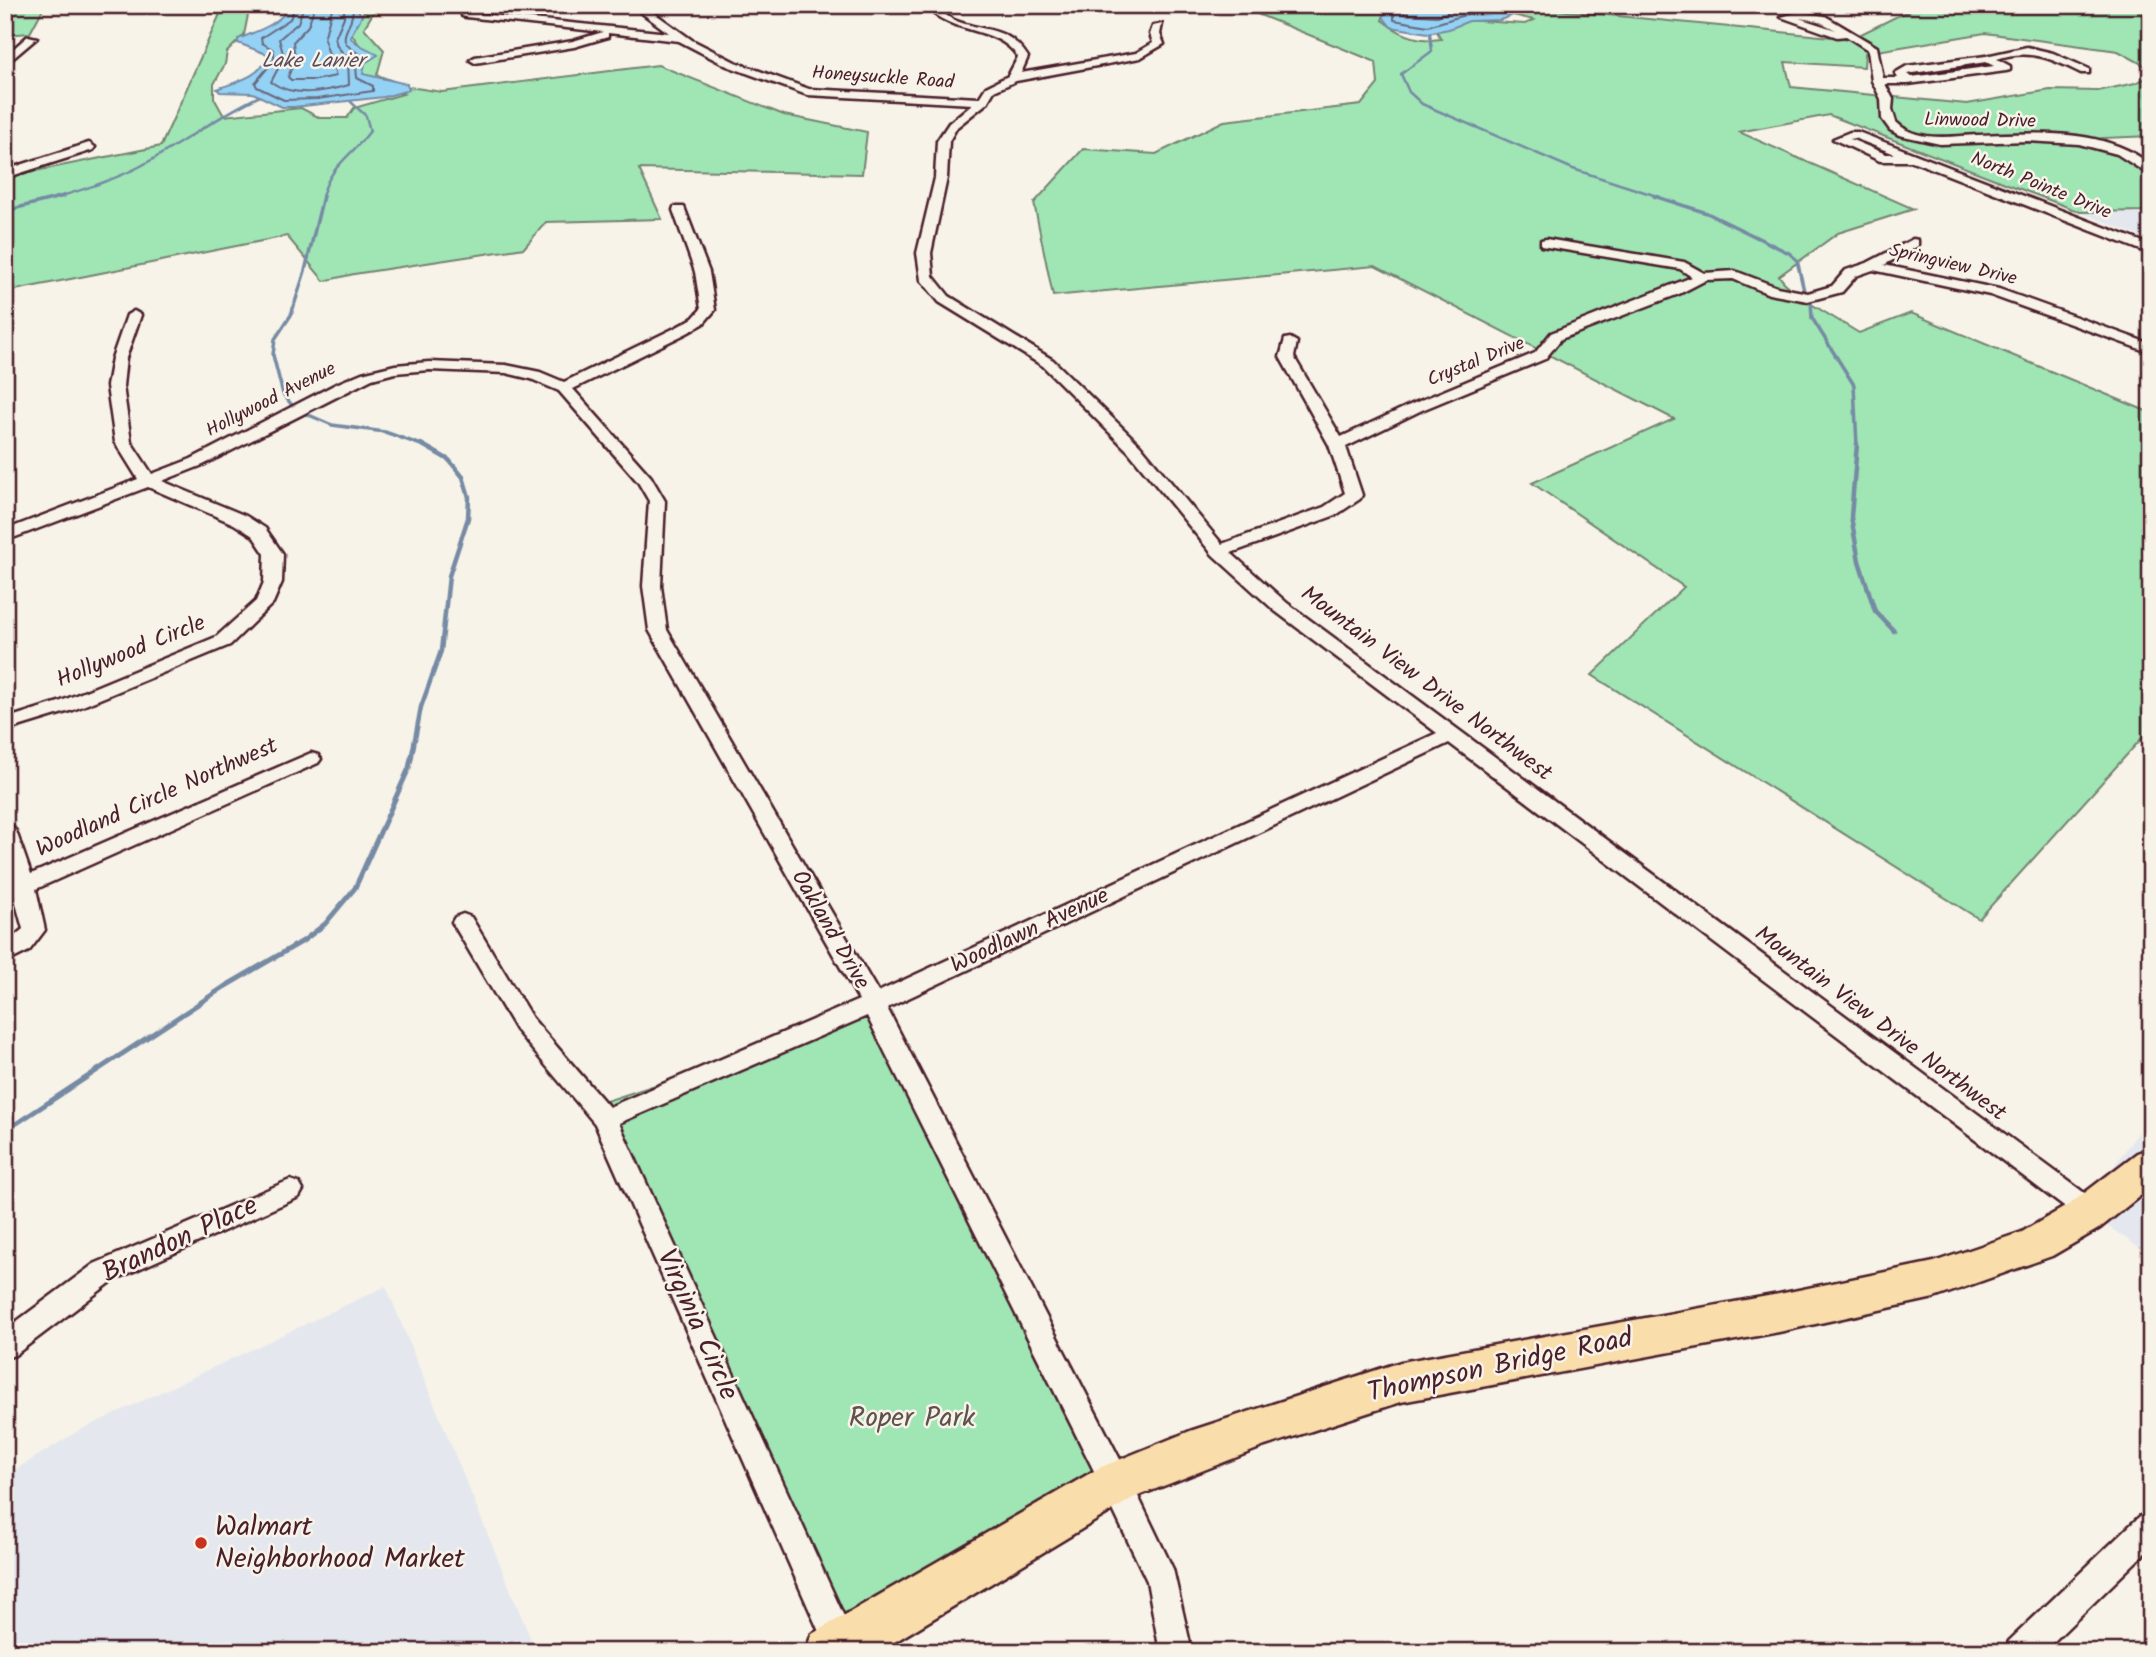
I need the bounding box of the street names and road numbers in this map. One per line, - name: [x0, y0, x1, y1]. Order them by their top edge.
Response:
- street label: Honeysuckle Road: [811, 58, 956, 98]
- street label: Linwood Drive: [1924, 105, 2037, 137]
- street label: North Pointe Drive: [1966, 144, 2116, 228]
- street label: Springview Drive: [1886, 236, 2020, 294]
- street label: Crystal Drive: [1423, 329, 1530, 395]
- street label: Hollywood Avenue: [201, 354, 342, 446]
- street label: Mountain View Drive Northwest: [1292, 577, 1561, 792]
- street label: Hollywood Circle: [51, 606, 211, 698]
- street label: Woodland Circle Northwest: [30, 728, 285, 868]
- street label: Oakland Drive: [781, 863, 879, 997]
- street label: Woodlawn Avenue: [945, 878, 1115, 984]
- street label: Mountain View Drive Northwest: [1746, 917, 2015, 1132]
- street label: Brandon Place: [94, 1184, 266, 1296]
- street label: Virginia Circle: [644, 1242, 751, 1408]
- street label: Thompson Bridge Road: [1363, 1316, 1638, 1416]

